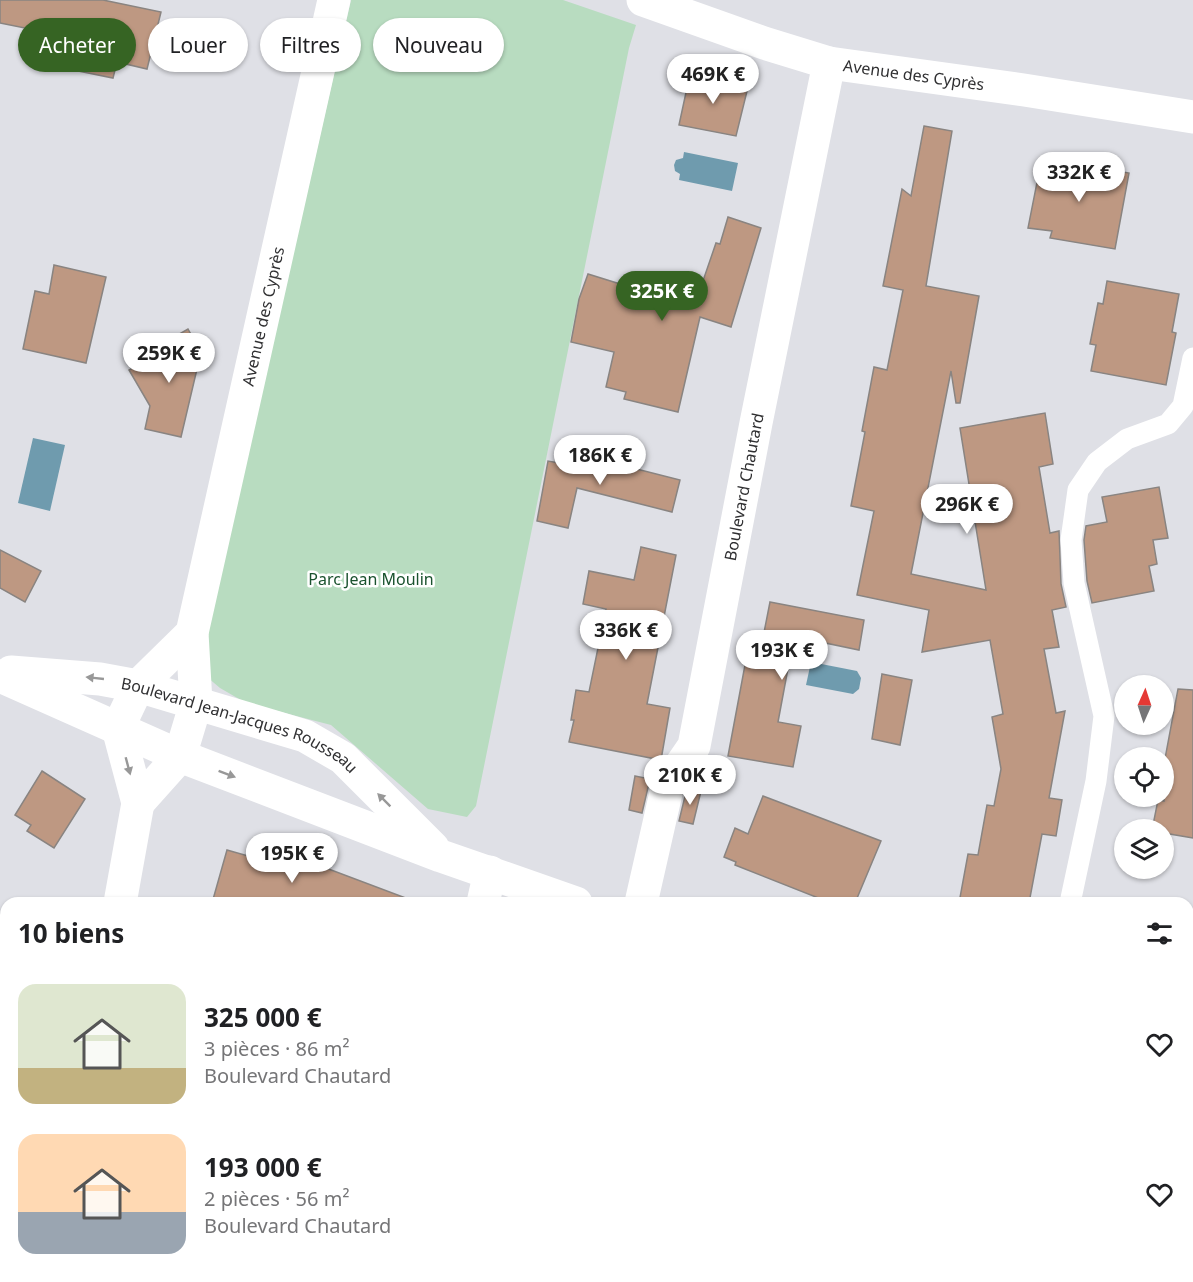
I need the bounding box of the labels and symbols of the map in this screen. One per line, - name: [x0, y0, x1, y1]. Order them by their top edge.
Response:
- pin: 469K €: [664, 54, 762, 105]
- street label: Avenue des Cyprès: [842, 54, 986, 95]
- pin: 332K €: [1030, 152, 1128, 203]
- street label: Avenue des Cyprès: [237, 245, 289, 388]
- pin: 325K €: [613, 271, 711, 322]
- pin: 259K €: [120, 333, 218, 384]
- street label: Boulevard Chautard: [719, 411, 769, 563]
- pin: 186K €: [551, 435, 649, 486]
- pin: 296K €: [918, 484, 1016, 535]
- park label: Parc Jean Moulin: [308, 568, 434, 590]
- pin: 336K €: [577, 610, 675, 661]
- pin: 193K €: [733, 630, 831, 681]
- street label: Boulevard Jean-Jacques Rousseau: [119, 672, 363, 778]
- one-way arrow: [85, 673, 104, 683]
- north arrow: [1114, 675, 1174, 735]
- pin: 210K €: [641, 755, 739, 806]
- one-way arrow: [124, 757, 133, 775]
- one-way arrow: [218, 770, 236, 779]
- one-way arrow: [378, 793, 392, 807]
- pin: 195K €: [243, 833, 341, 884]

